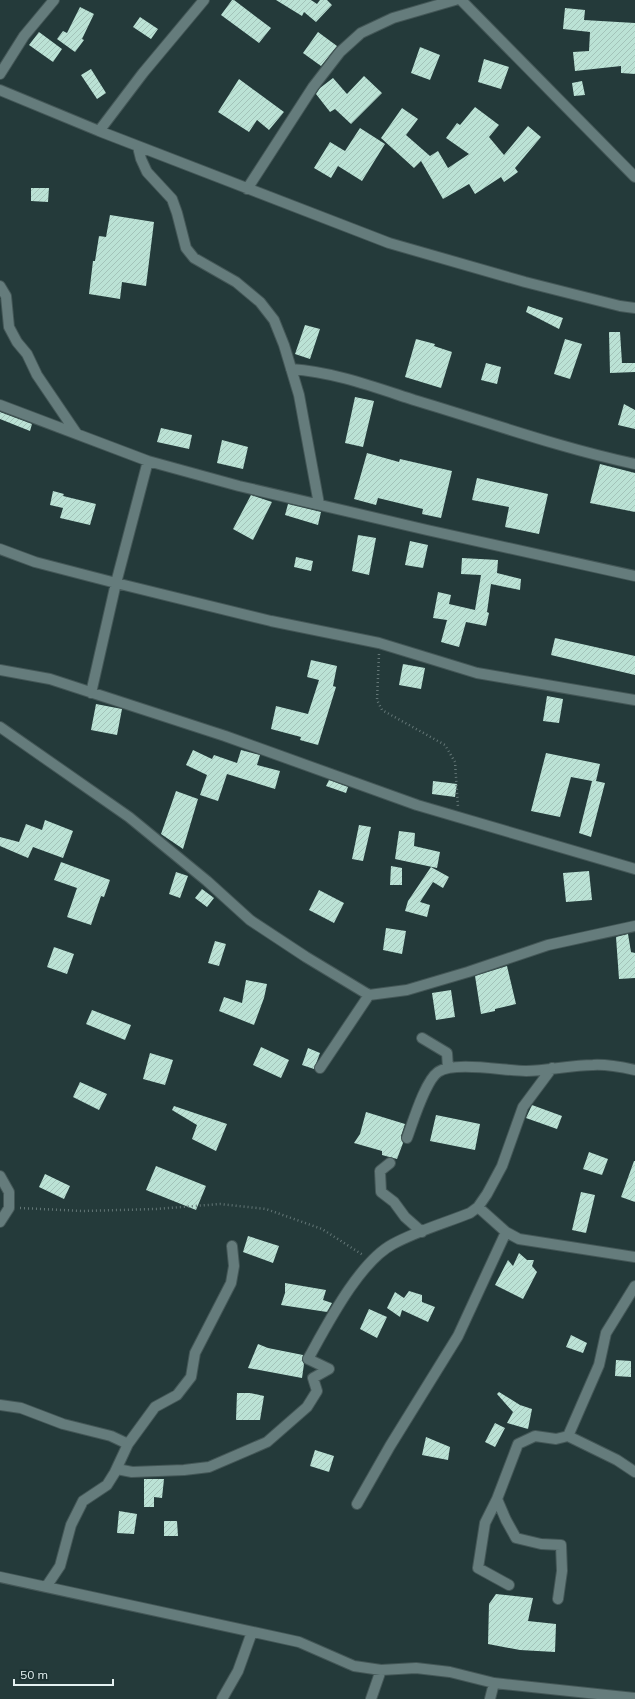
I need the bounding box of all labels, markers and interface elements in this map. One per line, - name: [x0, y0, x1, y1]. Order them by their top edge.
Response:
- scale bar: [14, 1661, 113, 1687]
- text: 50 m: [20, 1667, 48, 1682]

